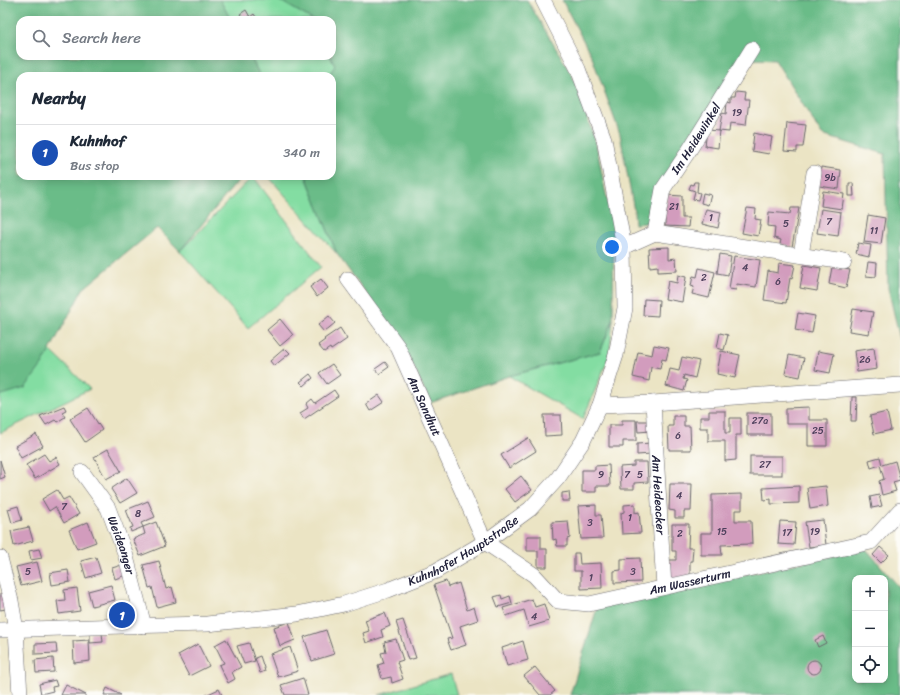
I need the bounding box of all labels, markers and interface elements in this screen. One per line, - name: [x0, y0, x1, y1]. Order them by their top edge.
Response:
- search box: [16, 16, 336, 60]
- text: Search here: [62, 25, 141, 51]
- icon: search: [30, 27, 52, 49]
- text: Nearby: [32, 83, 86, 113]
- street label: Im Heidewinkel: [664, 98, 727, 180]
- house number: 19: [732, 104, 742, 122]
- text: Kuhnhof: [70, 128, 125, 154]
- text: 1: [42, 141, 48, 164]
- text: 340 m: [283, 141, 320, 164]
- text: Bus stop: [70, 154, 119, 177]
- house number: 9b: [824, 169, 836, 187]
- house number: 21: [669, 198, 679, 216]
- house number: 1: [709, 209, 713, 227]
- house number: 7: [826, 213, 833, 231]
- house number: 5: [783, 215, 789, 233]
- house number: 11: [870, 222, 878, 240]
- your location: [602, 237, 622, 257]
- house number: 4: [742, 259, 748, 277]
- house number: 2: [701, 269, 707, 287]
- house number: 6: [775, 273, 781, 291]
- house number: 26: [859, 351, 871, 369]
- street label: Am Sandhut: [401, 371, 448, 440]
- house number: 27a: [752, 412, 768, 430]
- house number: 25: [812, 422, 824, 440]
- house number: 6: [675, 427, 681, 445]
- street label: Am Heideacker: [645, 453, 672, 536]
- house number: 27: [759, 456, 772, 474]
- house number: 9: [598, 466, 604, 484]
- house number: 7: [624, 466, 631, 484]
- house number: 5: [637, 466, 643, 484]
- house number: 4: [676, 487, 682, 505]
- house number: 7: [61, 498, 68, 516]
- house number: 8: [135, 505, 141, 523]
- house number: 1: [628, 509, 632, 527]
- street label: Kuhnhofer Hauptstraße: [404, 510, 524, 592]
- street label: Weideanger: [101, 513, 141, 578]
- house number: 3: [587, 514, 593, 532]
- house number: 15: [717, 523, 727, 541]
- house number: 19: [810, 523, 820, 541]
- house number: 17: [782, 524, 793, 542]
- house number: 2: [677, 525, 683, 543]
- street label: Am Wasserturm: [646, 562, 733, 602]
- house number: 5: [25, 563, 31, 581]
- house number: 3: [630, 563, 636, 581]
- house number: 1: [589, 569, 593, 587]
- map controls: [852, 575, 888, 683]
- button: +: [852, 575, 888, 611]
- pin: 1: [109, 600, 135, 630]
- house number: 4: [531, 608, 537, 626]
- button: −: [852, 611, 888, 647]
- button: locate: [852, 647, 888, 683]

